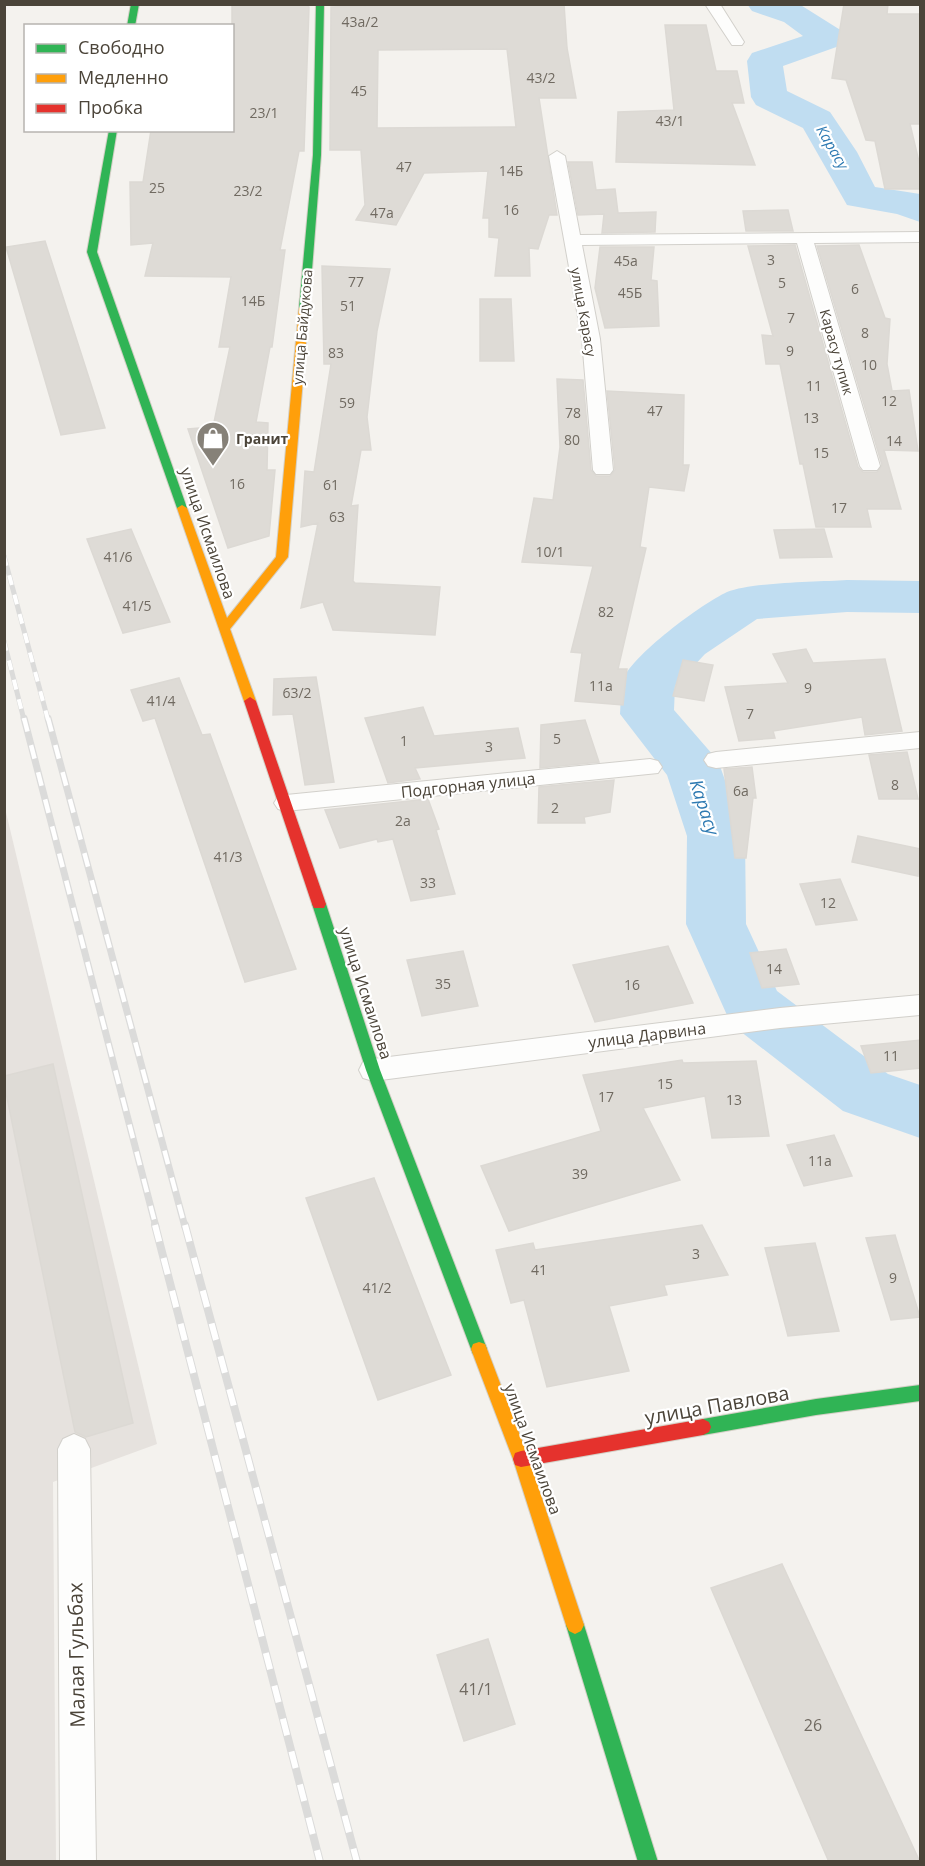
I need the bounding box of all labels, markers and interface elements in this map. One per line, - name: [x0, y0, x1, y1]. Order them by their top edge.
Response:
- house number: 43а/2: [342, 12, 378, 31]
- legend: [24, 24, 234, 132]
- text: Свободно: [78, 35, 165, 59]
- text: Медленно: [78, 65, 169, 89]
- house number: 43/2: [526, 68, 556, 87]
- house number: 45: [351, 81, 367, 100]
- text: Пробка: [78, 95, 143, 119]
- house number: 23/1: [249, 103, 279, 122]
- house number: 43/1: [655, 111, 685, 130]
- water label: Карасу: [812, 121, 854, 174]
- house number: 47: [396, 157, 412, 176]
- house number: 14Б: [499, 161, 523, 180]
- house number: 25: [149, 178, 165, 197]
- house number: 23/2: [233, 181, 263, 200]
- house number: 16: [503, 200, 519, 219]
- house number: 47а: [370, 203, 394, 222]
- house number: 3: [767, 250, 775, 269]
- house number: 45а: [614, 251, 638, 270]
- street label: улица Карасу: [567, 266, 601, 359]
- street label: улица Байдукова: [287, 268, 317, 386]
- house number: 77: [348, 272, 364, 291]
- house number: 5: [778, 273, 786, 292]
- house number: 6: [851, 279, 859, 298]
- house number: 45Б: [618, 283, 642, 302]
- house number: 14Б: [241, 291, 265, 310]
- house number: 51: [340, 296, 356, 315]
- street label: Карасу тупик: [816, 307, 859, 398]
- house number: 7: [787, 308, 795, 327]
- house number: 8: [861, 323, 869, 342]
- house number: 9: [786, 341, 794, 360]
- house number: 83: [328, 343, 344, 362]
- house number: 10: [861, 355, 877, 374]
- house number: 11: [806, 376, 822, 395]
- house number: 12: [881, 391, 897, 410]
- house number: 59: [339, 393, 355, 412]
- house number: 47: [647, 401, 663, 420]
- house number: 78: [565, 403, 581, 422]
- house number: 13: [803, 408, 819, 427]
- shop icon: Гранит: [195, 420, 231, 467]
- place label: Гранит: [236, 429, 289, 448]
- house number: 80: [564, 430, 580, 449]
- house number: 14: [886, 431, 902, 450]
- house number: 15: [813, 443, 829, 462]
- street label: улица Исмаилова: [175, 464, 241, 602]
- house number: 16: [229, 474, 245, 493]
- house number: 61: [323, 475, 339, 494]
- house number: 17: [831, 498, 847, 517]
- house number: 63: [329, 507, 345, 526]
- house number: 10/1: [535, 542, 565, 561]
- house number: 41/6: [103, 547, 133, 566]
- house number: 41/5: [122, 596, 152, 615]
- house number: 82: [598, 602, 614, 621]
- house number: 11а: [589, 676, 613, 695]
- house number: 9: [804, 678, 812, 697]
- house number: 63/2: [282, 683, 312, 702]
- house number: 41/4: [146, 691, 176, 710]
- house number: 7: [746, 704, 754, 723]
- house number: 5: [553, 729, 561, 748]
- house number: 1: [400, 731, 408, 750]
- house number: 3: [485, 737, 493, 756]
- street label: Подгорная улица: [400, 767, 536, 803]
- house number: 8: [891, 775, 899, 794]
- water label: Карасу: [685, 776, 726, 840]
- house number: 6а: [733, 781, 749, 800]
- house number: 2: [551, 798, 559, 817]
- house number: 2а: [395, 811, 411, 830]
- house number: 41/3: [213, 847, 243, 866]
- house number: 33: [420, 873, 436, 892]
- house number: 12: [820, 893, 836, 912]
- street label: улица Исмаилова: [334, 924, 398, 1062]
- house number: 14: [766, 959, 782, 978]
- house number: 35: [435, 974, 451, 993]
- house number: 16: [624, 975, 640, 994]
- street label: улица Дарвина: [587, 1017, 707, 1053]
- house number: 11: [883, 1046, 899, 1065]
- house number: 15: [657, 1074, 673, 1093]
- house number: 17: [598, 1087, 614, 1106]
- house number: 13: [726, 1090, 742, 1109]
- house number: 11а: [808, 1151, 832, 1170]
- house number: 39: [572, 1164, 588, 1183]
- house number: 3: [692, 1244, 700, 1263]
- house number: 41: [531, 1260, 547, 1279]
- house number: 9: [889, 1268, 897, 1287]
- house number: 41/2: [362, 1278, 392, 1297]
- street label: улица Павлова: [643, 1379, 791, 1431]
- street label: улица Исмаилова: [499, 1380, 567, 1518]
- street label: Малая Гульбах: [61, 1582, 91, 1728]
- house number: 41/1: [459, 1678, 493, 1700]
- house number: 26: [804, 1714, 822, 1736]

